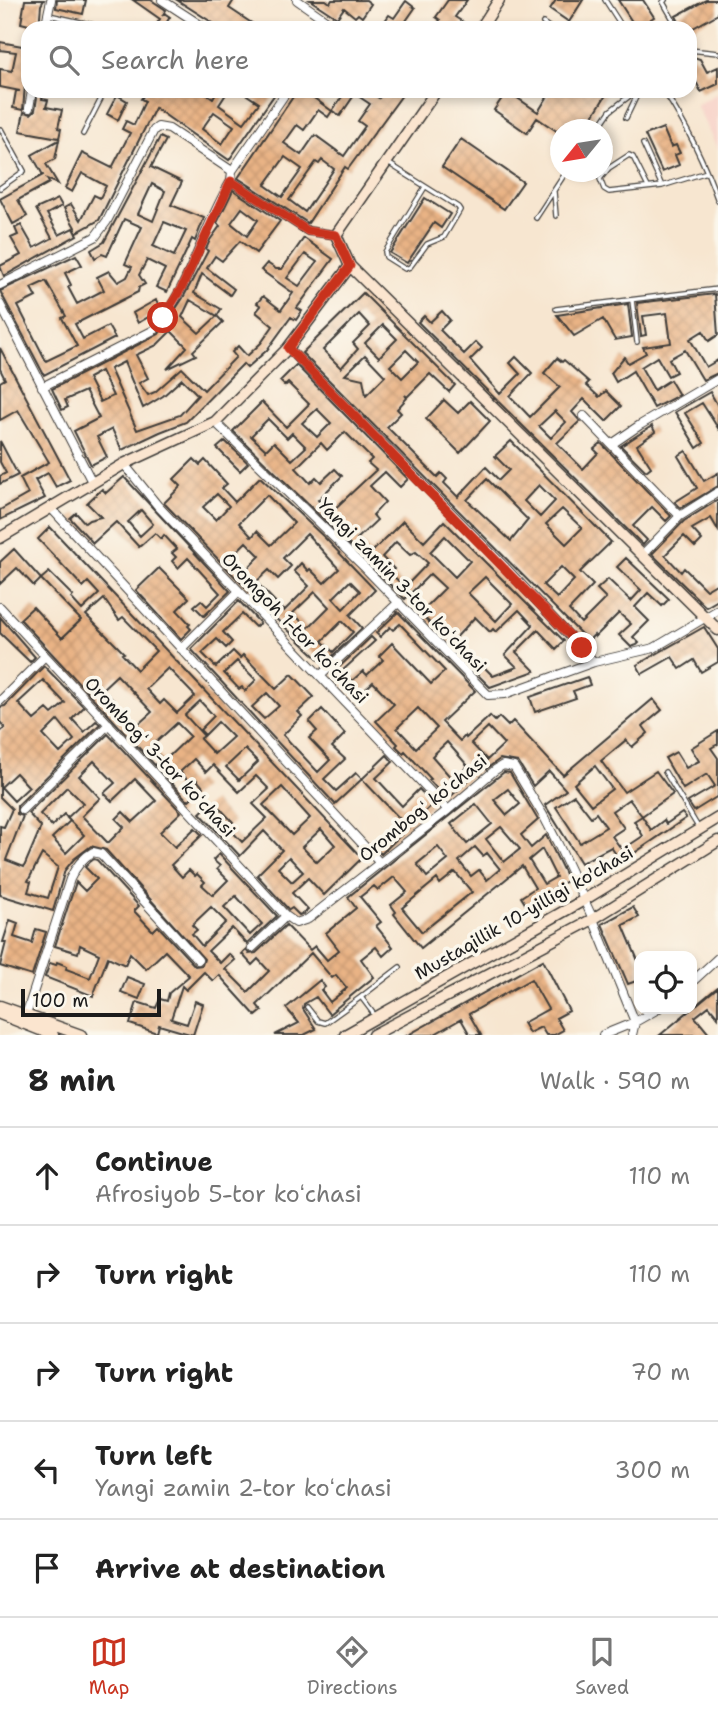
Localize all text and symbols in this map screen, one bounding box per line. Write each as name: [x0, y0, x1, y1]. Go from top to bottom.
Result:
search box: [21, 21, 697, 98]
icon: search: [45, 41, 83, 79]
text: Search here: [101, 42, 250, 77]
north arrow: [550, 119, 613, 182]
route start: [147, 302, 178, 333]
street label: Yangi zamin 3-tor koʻchasi: [312, 493, 492, 677]
street label: Oromgoh 1-tor koʻchasi: [216, 547, 374, 709]
route end: [566, 632, 597, 663]
street label: Orombogʻ 3-tor koʻchasi: [79, 672, 241, 842]
street label: Orombogʻ koʻchasi: [354, 749, 492, 867]
street label: Mustaqillik 10-yilligi ko'chasi: [410, 840, 638, 986]
map controls: [634, 951, 697, 1014]
button: locate: [634, 951, 697, 1014]
scale bar: [21, 986, 161, 1018]
text: 100 m: [32, 988, 89, 1013]
text: 8 min: [28, 1060, 115, 1101]
text: Walk · 590 m: [540, 1066, 690, 1096]
text: Continue: [95, 1144, 213, 1179]
icon: ahead: [28, 1157, 66, 1195]
text: 110 m: [628, 1161, 690, 1191]
text: Afrosiyob 5-tor koʻchasi: [95, 1179, 362, 1209]
icon: right: [28, 1255, 66, 1293]
text: Turn right: [95, 1257, 233, 1292]
text: 110 m: [628, 1259, 690, 1289]
icon: right: [28, 1353, 66, 1391]
text: Turn right: [95, 1355, 233, 1390]
text: 70 m: [631, 1357, 690, 1387]
text: Turn left: [95, 1438, 212, 1473]
icon: left: [28, 1451, 66, 1489]
text: 300 m: [615, 1455, 690, 1485]
text: Yangi zamin 2-tor koʻchasi: [95, 1473, 392, 1503]
icon: arrive: [28, 1549, 66, 1587]
text: Arrive at destination: [95, 1551, 385, 1586]
tab: Map: [89, 1633, 129, 1700]
tab: Directions: [307, 1633, 398, 1700]
tab: Saved: [575, 1633, 629, 1700]

